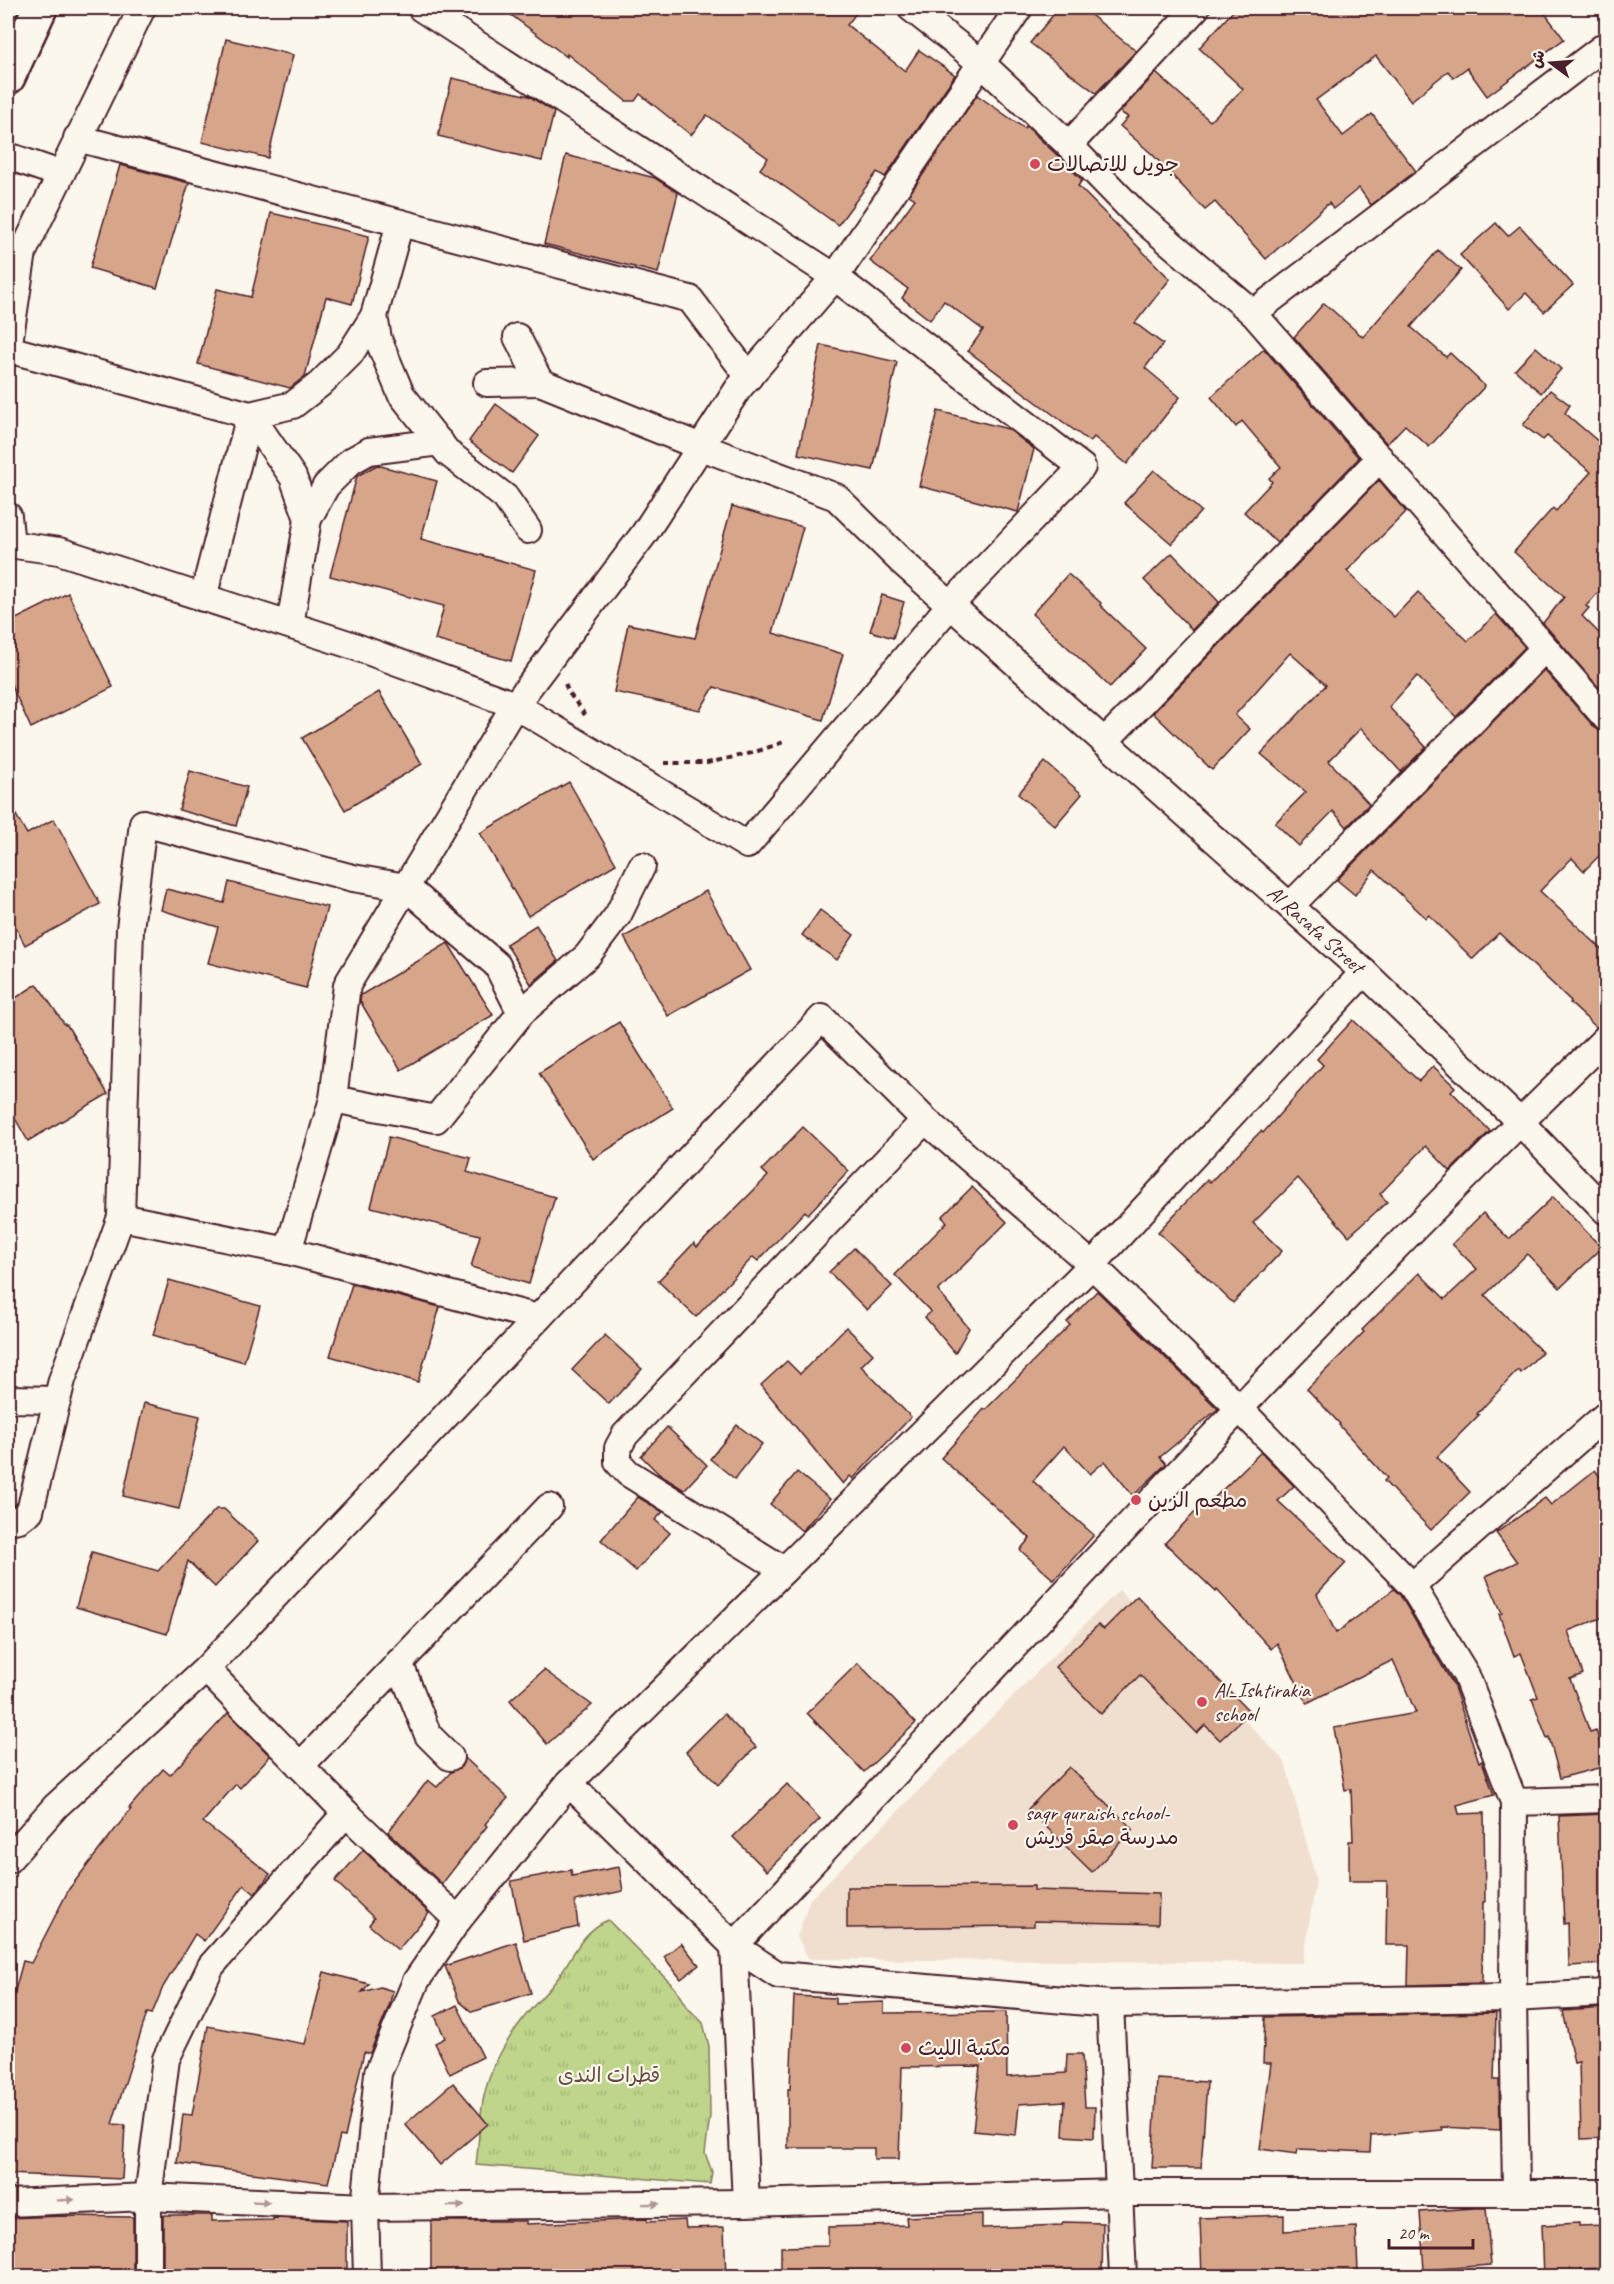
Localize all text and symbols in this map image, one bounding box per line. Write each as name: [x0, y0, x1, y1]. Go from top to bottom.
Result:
north arrow: [1521, 33, 1581, 93]
text: ش: [1526, 48, 1550, 70]
place label: جويل للاتصالات: [1047, 151, 1179, 177]
marker: جويل للاتصالات: [1028, 157, 1042, 171]
street label: Al Rasafa Street: [1262, 879, 1372, 981]
place label: مطعم الزين: [1148, 1487, 1247, 1516]
marker: مطعم الزين: [1129, 1493, 1143, 1507]
place label: Al_Ishtirakia school: [1214, 1677, 1312, 1727]
marker: Al_Ishtirakia school: [1195, 1695, 1209, 1709]
place label: saqr quraish school- مدرسة صقر قريش: [1025, 1800, 1179, 1850]
marker: saqr quraish school- مدرسة صقر قريش: [1006, 1818, 1020, 1832]
place label: مكتبة الليث: [918, 2035, 1010, 2061]
marker: مكتبة الليث: [899, 2041, 913, 2055]
park label: قطرات الندى: [558, 2062, 660, 2088]
one-way arrow: [56, 2196, 75, 2205]
one-way arrow: [251, 2198, 270, 2207]
one-way arrow: [641, 2199, 660, 2209]
one-way arrow: [446, 2201, 465, 2211]
scale bar: [1389, 2212, 1473, 2250]
text: 20 m: [1398, 2222, 1431, 2244]

